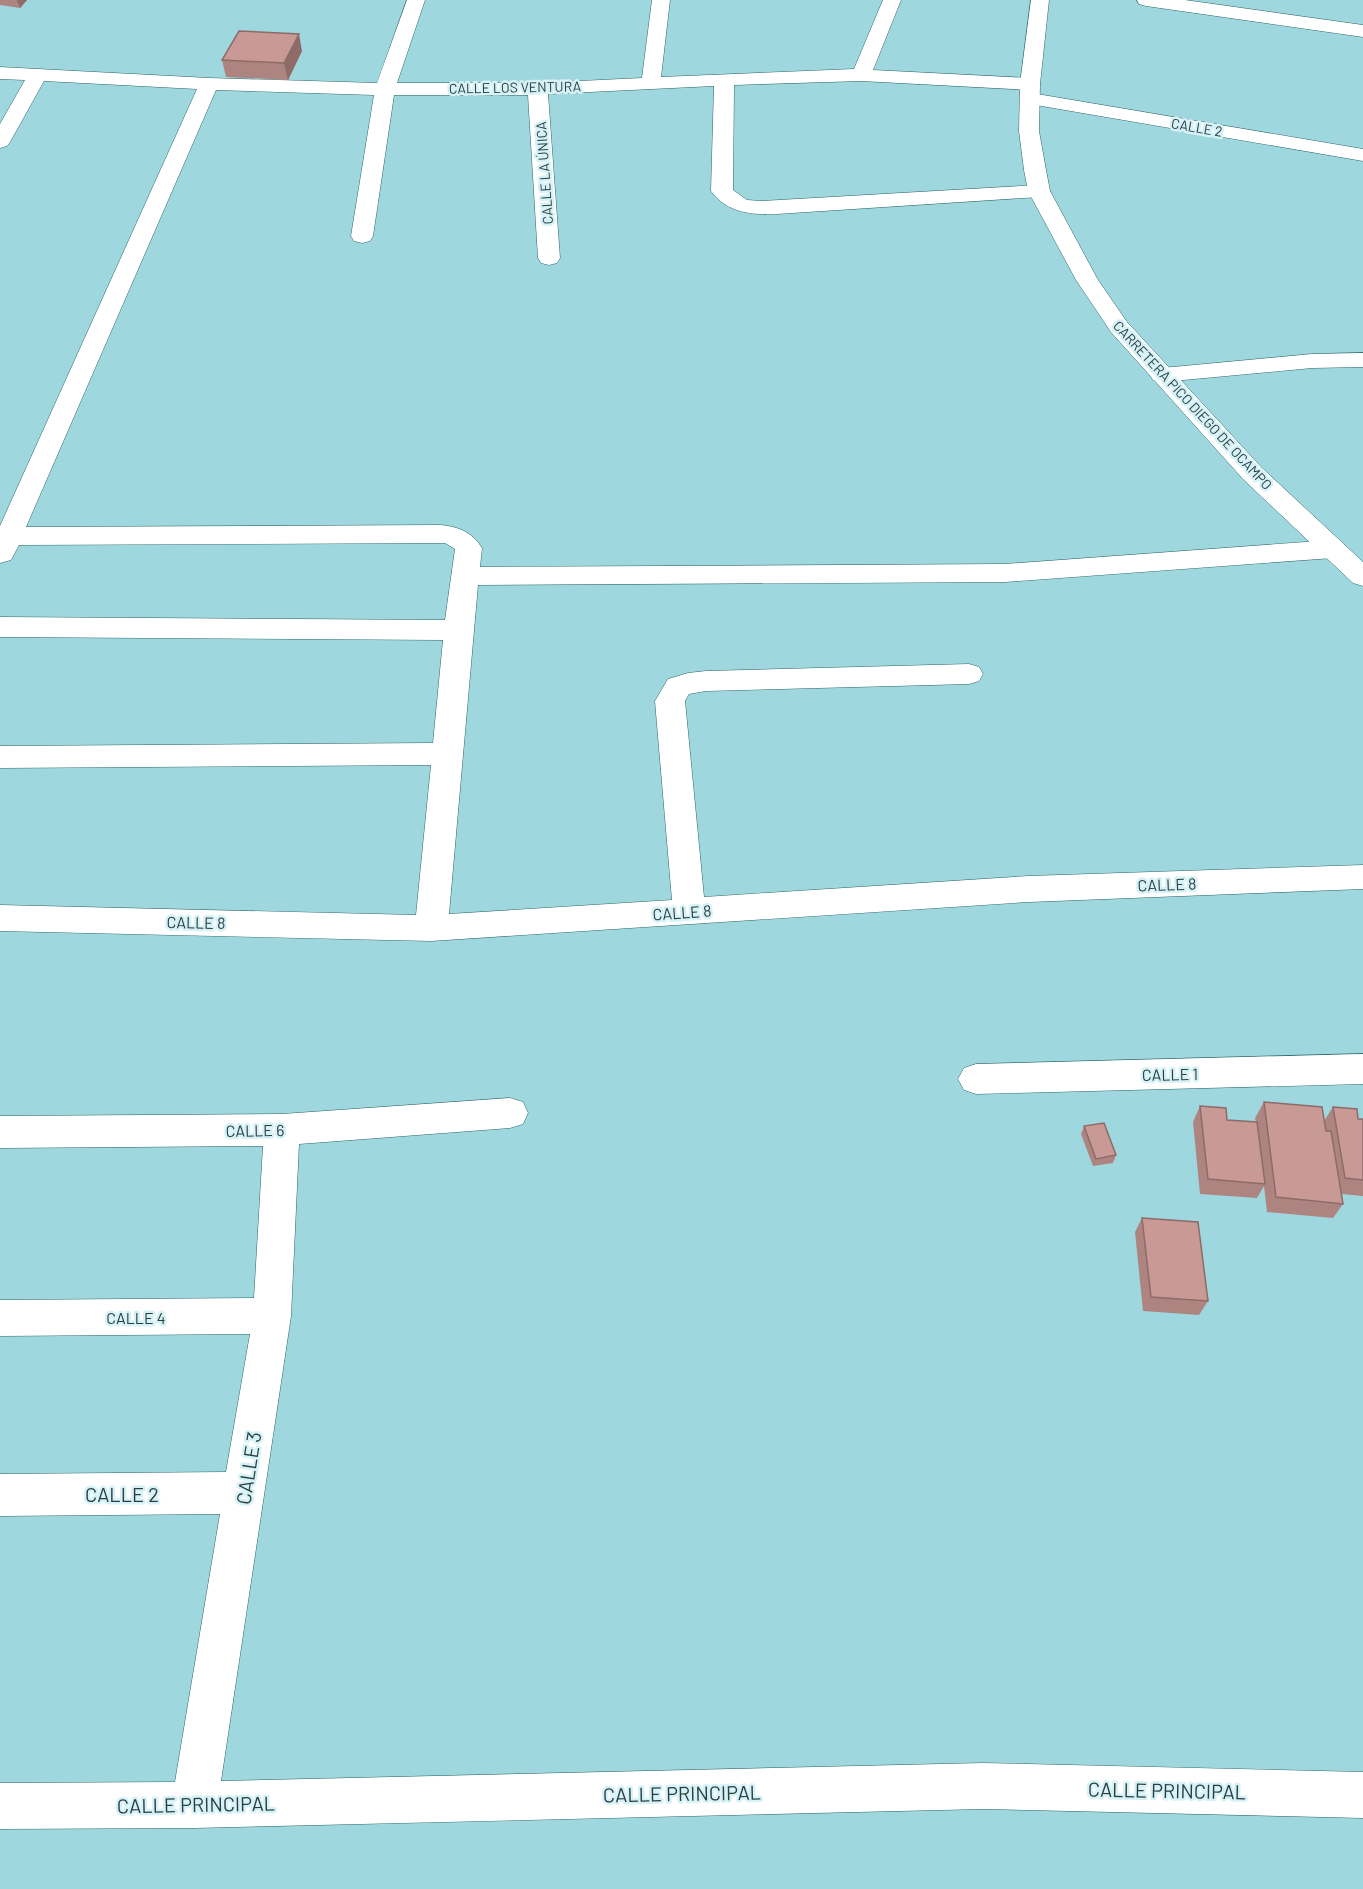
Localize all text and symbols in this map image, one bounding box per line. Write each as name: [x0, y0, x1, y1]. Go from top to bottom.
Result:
street label: CALLE LOS VENTURA: [449, 77, 582, 97]
street label: CALLE 2: [1170, 114, 1224, 140]
street label: CALLE LA ÚNICA: [532, 120, 556, 225]
street label: CARRETERA PICO DIEGO DE OCAMPO: [1110, 317, 1276, 493]
street label: CALLE 8: [1137, 873, 1197, 895]
street label: CALLE 8: [652, 900, 712, 924]
street label: CALLE 8: [166, 912, 226, 932]
street label: CALLE 1: [1142, 1064, 1198, 1084]
street label: CALLE 6: [225, 1120, 285, 1140]
street label: CALLE 4: [106, 1308, 166, 1327]
street label: CALLE 3: [230, 1430, 266, 1506]
street label: CALLE 2: [85, 1482, 159, 1506]
street label: CALLE PRINCIPAL: [1088, 1777, 1246, 1803]
street label: CALLE PRINCIPAL: [603, 1780, 761, 1806]
street label: CALLE PRINCIPAL: [117, 1791, 275, 1817]

